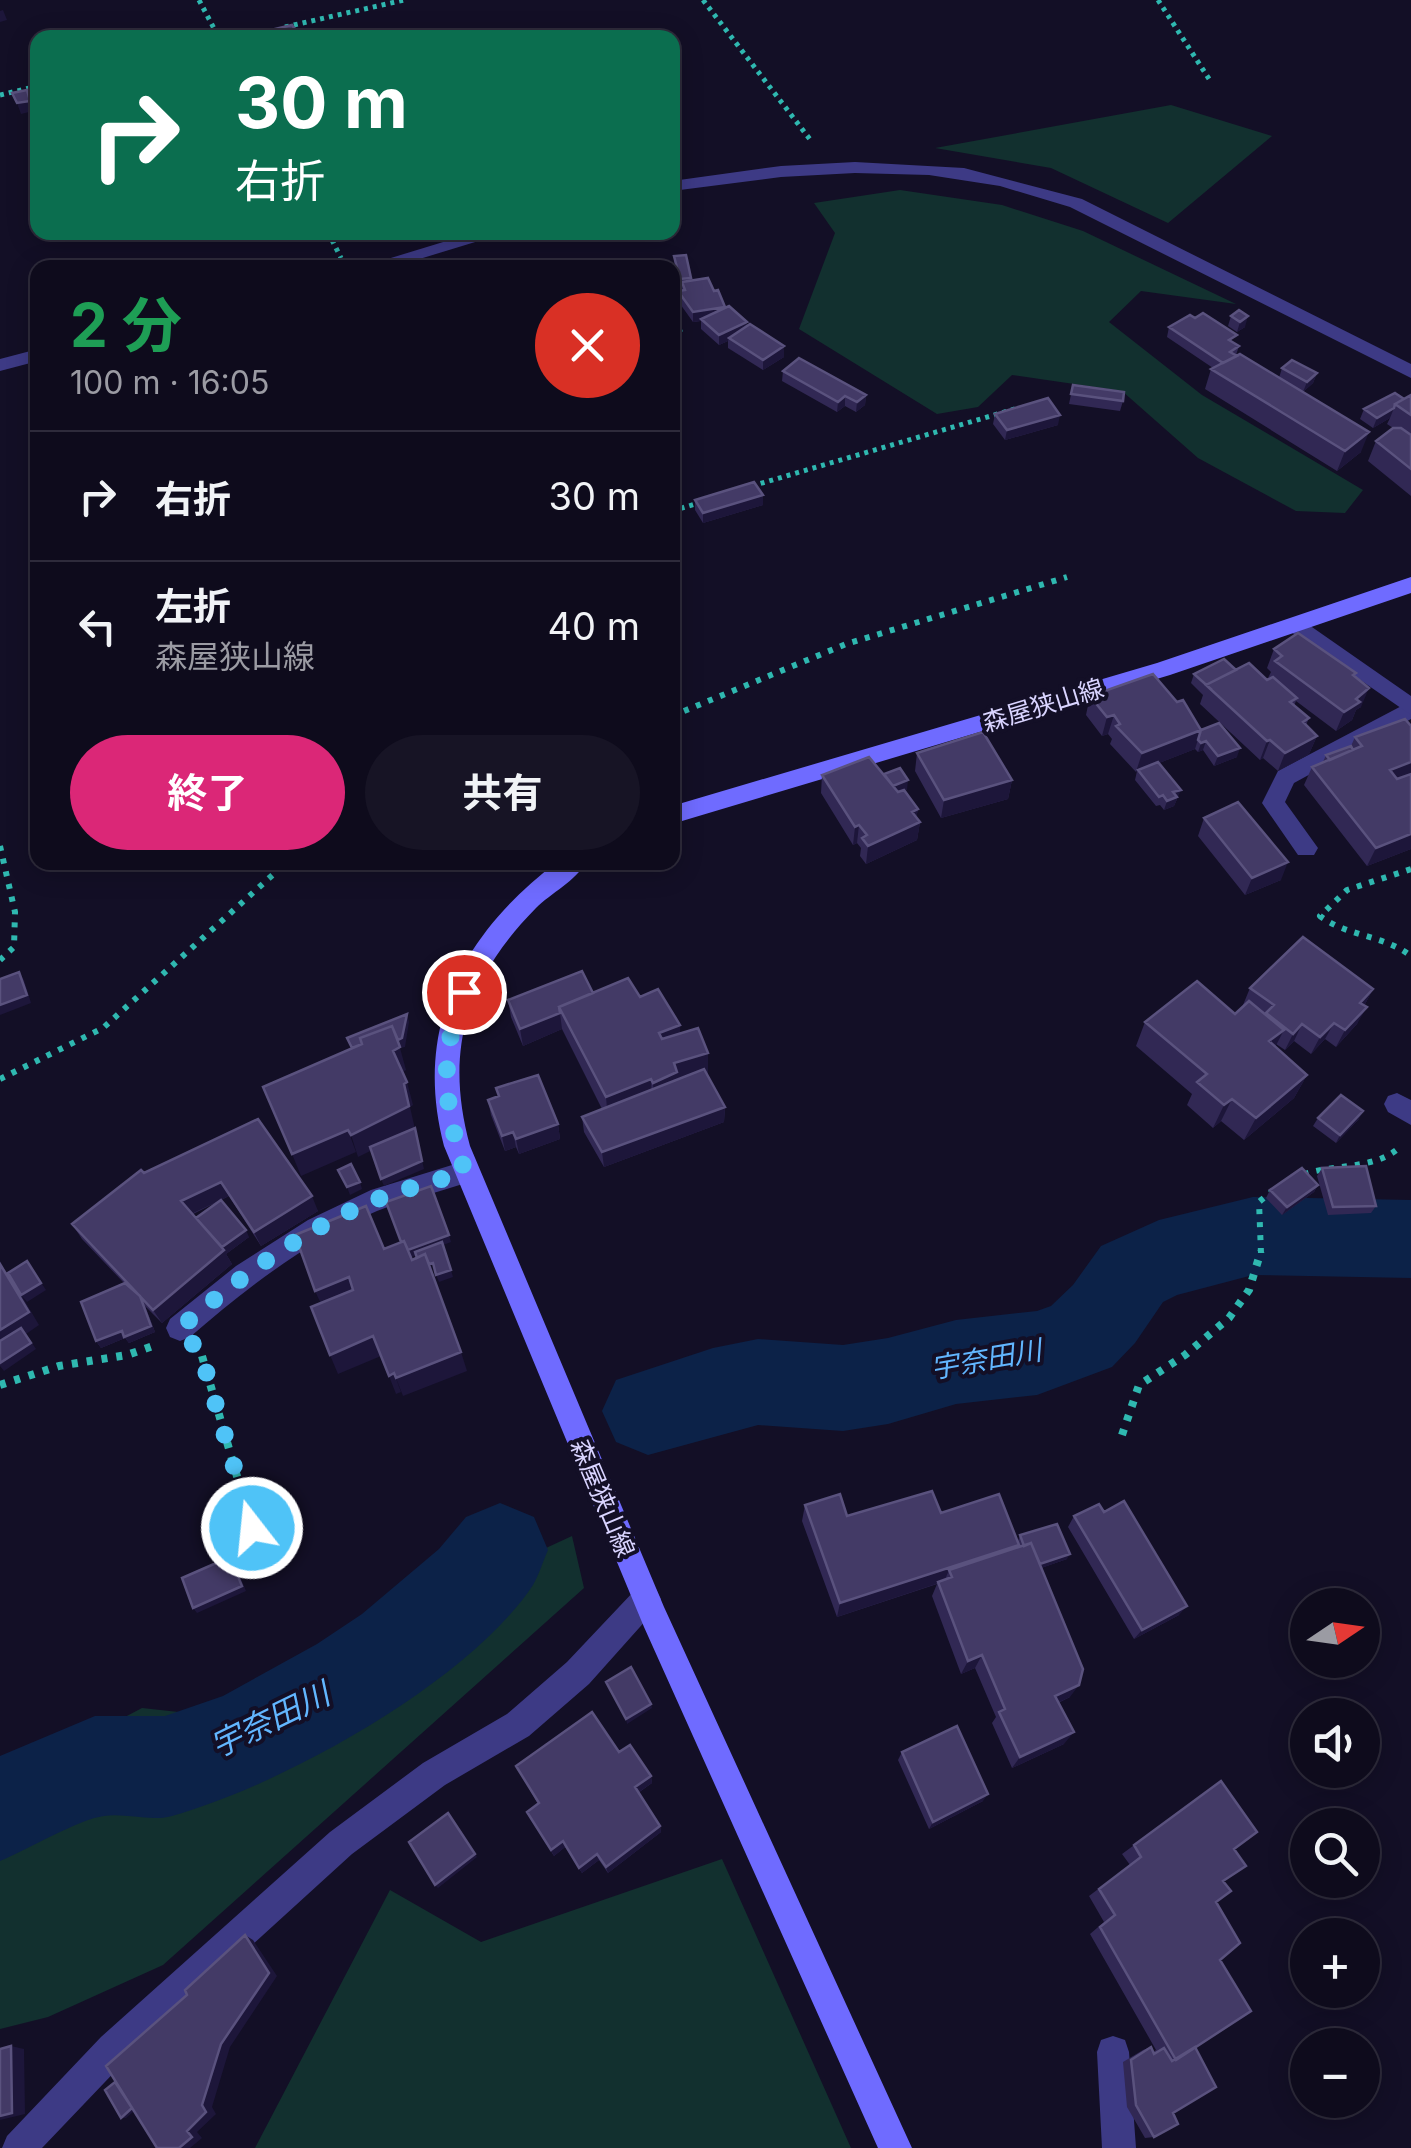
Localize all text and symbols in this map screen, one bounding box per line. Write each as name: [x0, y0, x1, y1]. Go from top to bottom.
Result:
text: 30 m: [235, 60, 408, 145]
icon: right: [70, 70, 200, 200]
text: 右折: [235, 153, 325, 208]
text: 2 分: [70, 289, 182, 361]
button: close: [535, 293, 640, 398]
text: 100 m · 16:05: [70, 363, 269, 402]
icon: right: [70, 469, 125, 524]
text: 30 m: [549, 473, 640, 519]
text: 右折: [155, 476, 231, 522]
text: 左折: [155, 583, 231, 629]
icon: left: [70, 599, 125, 654]
text: 40 m: [548, 603, 640, 649]
text: 森屋狭山線: [155, 637, 315, 676]
street label: 森屋狭山線: [979, 672, 1107, 738]
button: 終了: [70, 735, 345, 850]
button: 共有: [365, 735, 640, 850]
pin: [422, 950, 507, 1035]
icon: arrive: [437, 965, 492, 1020]
water label: 宇奈田川: [928, 1332, 1047, 1385]
street label: 森屋狭山線: [565, 1435, 641, 1561]
position arrow: [200, 1476, 304, 1580]
north arrow: [1290, 1588, 1380, 1678]
map controls: [1290, 1588, 1380, 2118]
water label: 宇奈田川: [204, 1673, 339, 1765]
button: sound: [1290, 1698, 1380, 1788]
button: search: [1290, 1808, 1380, 1898]
button: +: [1290, 1918, 1380, 2008]
button: −: [1290, 2028, 1380, 2118]

